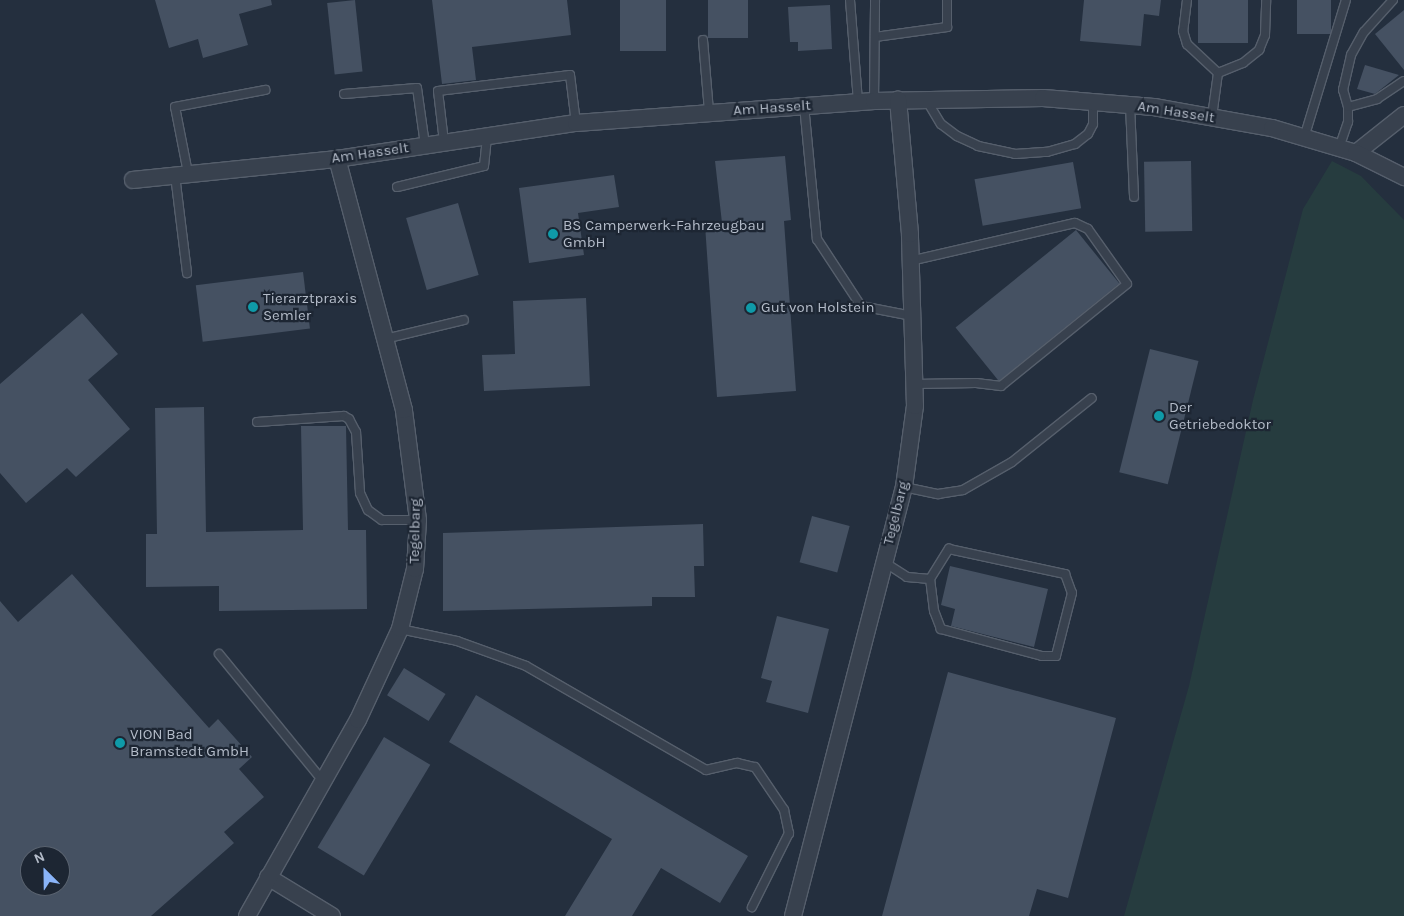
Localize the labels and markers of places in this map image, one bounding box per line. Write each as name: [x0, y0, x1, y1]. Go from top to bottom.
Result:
place label: BS Camperwerk-Fahrzeugbau GmbH: [563, 216, 765, 251]
marker: BS Camperwerk-Fahrzeugbau GmbH: [547, 228, 559, 240]
place label: Tierarztpraxis Semler: [263, 289, 357, 324]
place label: Gut von Holstein: [761, 299, 874, 317]
marker: Tierarztpraxis Semler: [247, 301, 259, 313]
marker: Gut von Holstein: [745, 302, 757, 314]
place label: Der Getriebedoktor: [1169, 398, 1271, 433]
marker: Der Getriebedoktor: [1153, 410, 1165, 422]
place label: VION Bad Bramstedt GmbH: [130, 725, 249, 760]
marker: VION Bad Bramstedt GmbH: [114, 737, 126, 749]

